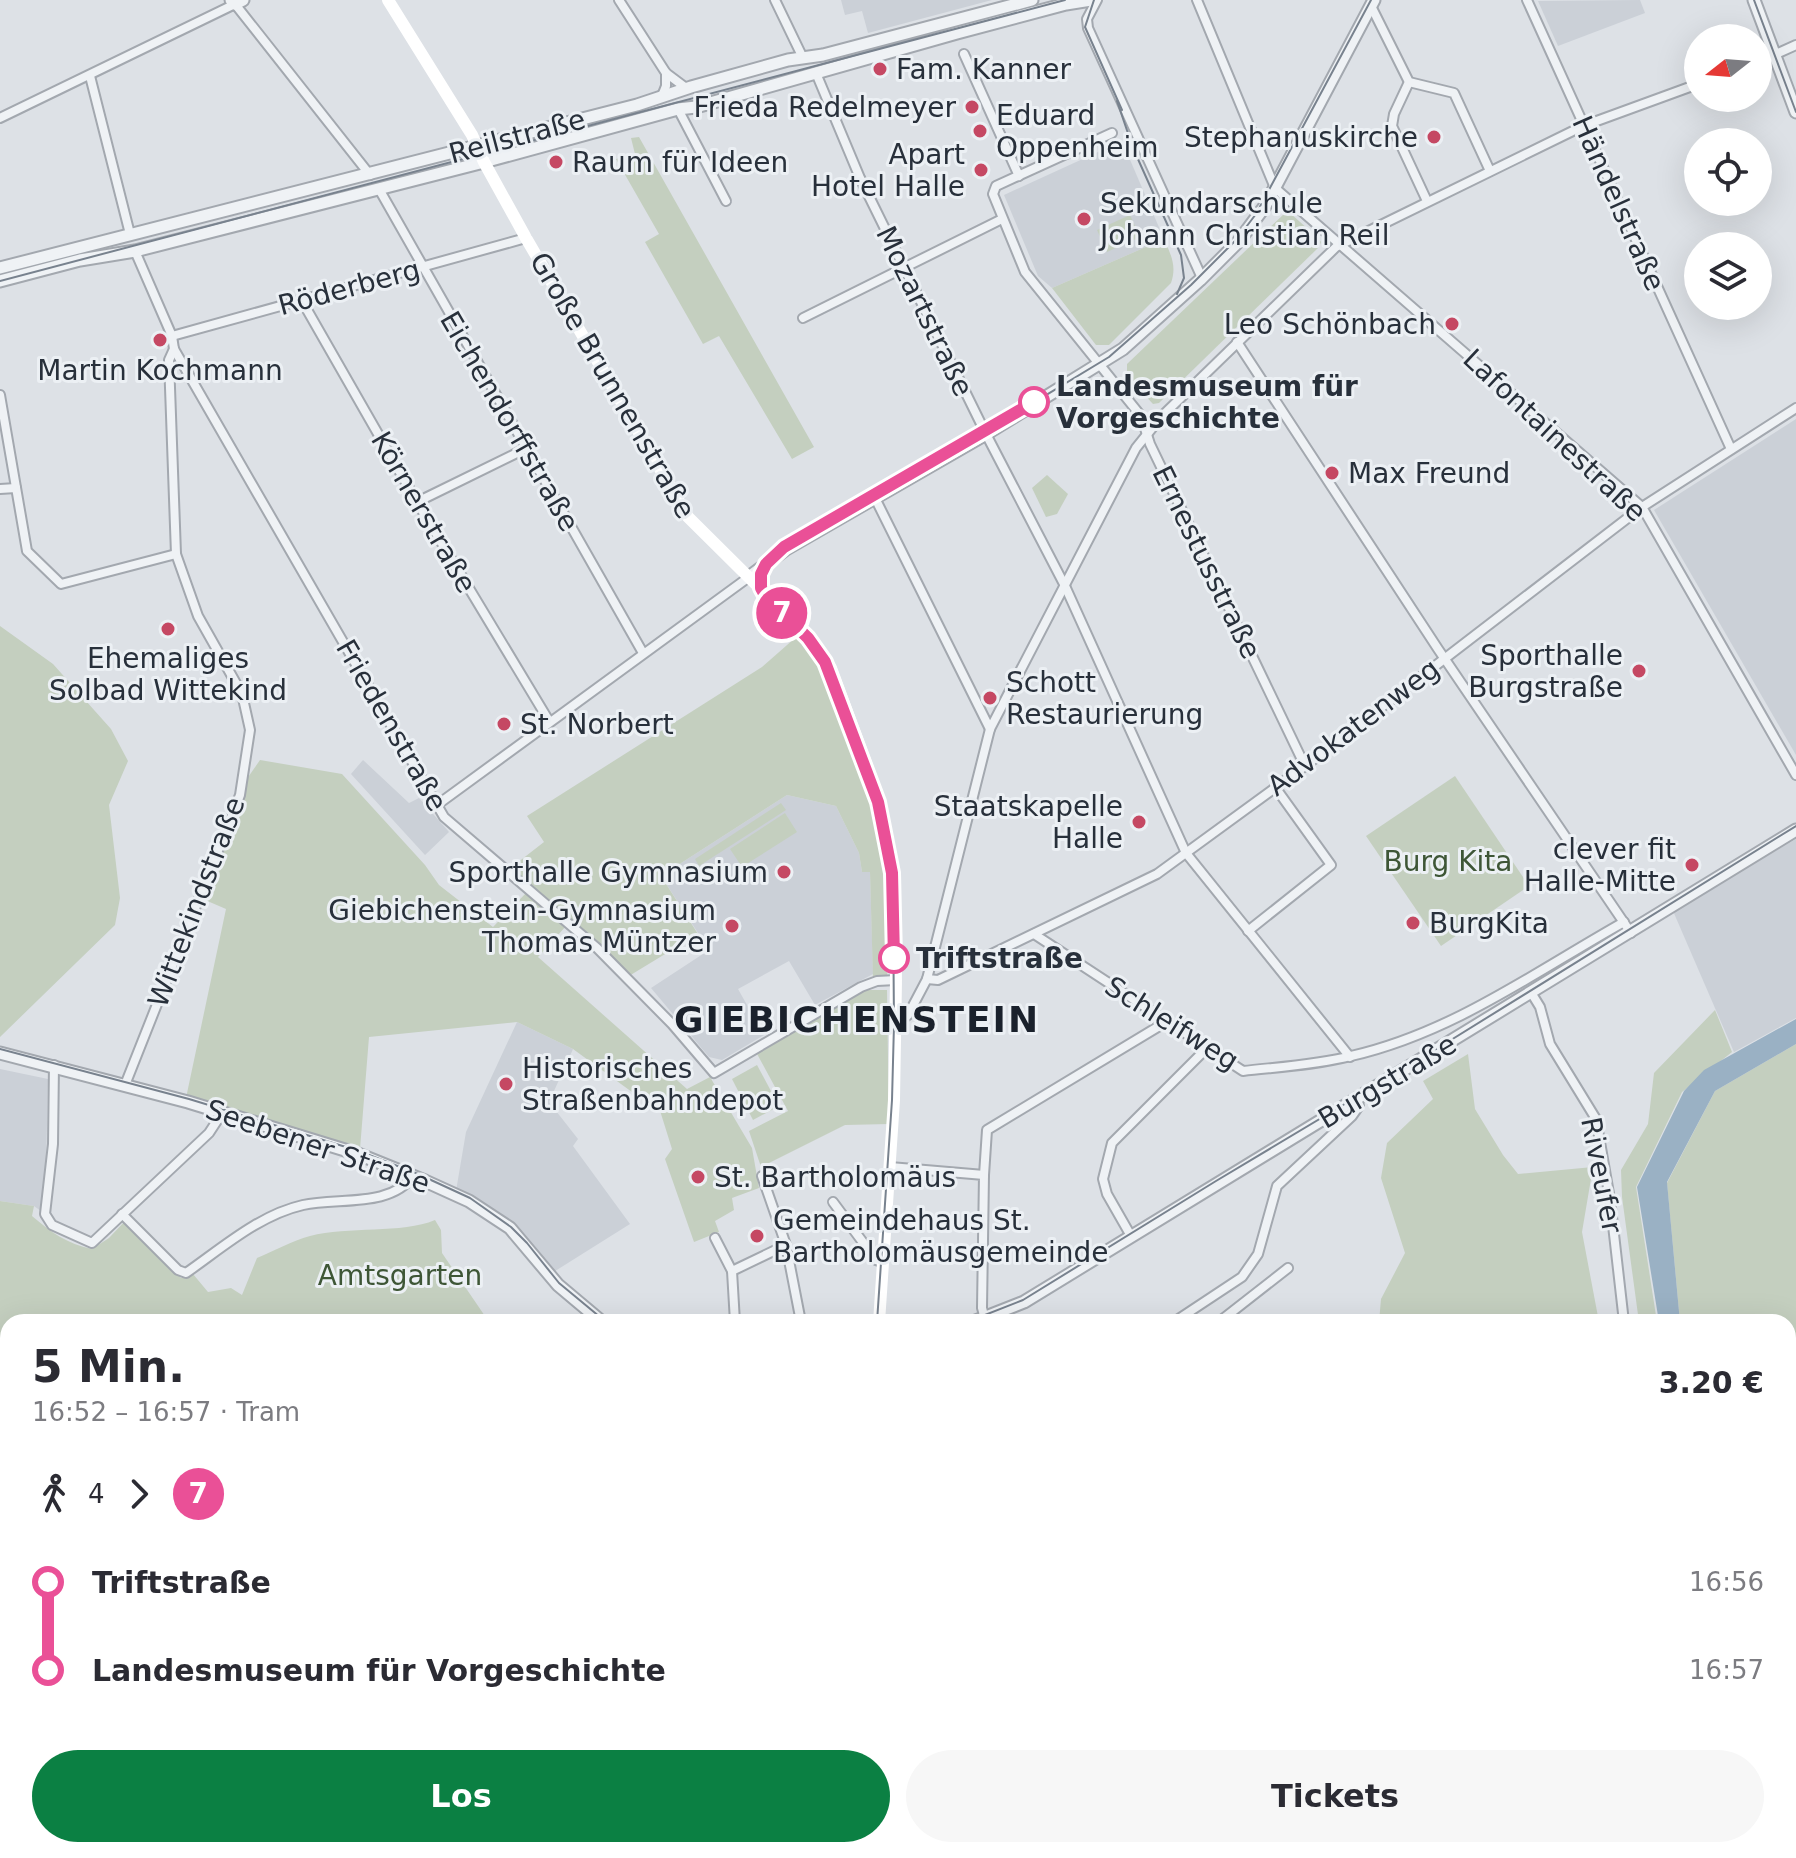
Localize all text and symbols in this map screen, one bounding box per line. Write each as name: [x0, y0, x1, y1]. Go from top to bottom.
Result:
north arrow: [1684, 24, 1772, 112]
map controls: [1684, 24, 1772, 320]
place label: Fam. Kanner: [896, 53, 1072, 86]
marker: Fam. Kanner: [871, 60, 889, 78]
place label: Frieda Redelmeyer: [694, 91, 956, 124]
marker: Frieda Redelmeyer: [963, 98, 981, 116]
place label: Eduard Oppenheim: [996, 99, 1159, 164]
street label: Reilstraße: [445, 102, 589, 171]
street label: Händelstraße: [1565, 111, 1672, 296]
place label: Stephanuskirche: [1184, 121, 1418, 154]
marker: Eduard Oppenheim: [971, 122, 989, 140]
marker: Stephanuskirche: [1425, 128, 1443, 146]
button: locate: [1684, 128, 1772, 216]
place label: Apart Hotel Halle: [811, 138, 965, 203]
place label: Raum für Ideen: [572, 146, 788, 179]
marker: Raum für Ideen: [547, 153, 565, 171]
marker: Apart Hotel Halle: [972, 161, 990, 179]
place label: Sekundarschule Johann Christian Reil: [1098, 187, 1389, 252]
marker: Sekundarschule Johann Christian Reil: [1075, 210, 1093, 228]
street label: Mozartstraße: [869, 221, 980, 401]
button: layers: [1684, 232, 1772, 320]
street label: Große Brunnenstraße: [523, 246, 702, 524]
street label: Röderberg: [275, 253, 424, 322]
street label: Eichendorffstraße: [433, 305, 586, 537]
place label: Leo Schönbach: [1224, 308, 1436, 341]
marker: Leo Schönbach: [1443, 315, 1461, 333]
marker: Martin Kochmann: [151, 331, 169, 349]
street label: Lafontainestraße: [1457, 342, 1653, 528]
place label: Martin Kochmann: [37, 354, 283, 387]
place label: Landesmuseum für Vorgeschichte: [1056, 370, 1358, 435]
marker: Landesmuseum für Vorgeschichte: [1019, 387, 1049, 417]
street label: Körnerstraße: [364, 426, 483, 599]
place label: Max Freund: [1348, 457, 1510, 490]
street label: Ernestusstraße: [1146, 460, 1268, 664]
marker: Max Freund: [1323, 464, 1341, 482]
line badge: 7: [756, 587, 808, 639]
text: 7: [772, 596, 792, 629]
marker: Ehemaliges Solbad Wittekind: [159, 620, 177, 638]
street label: Friedenstraße: [329, 634, 454, 817]
place label: Sporthalle Burgstraße: [1468, 639, 1623, 704]
place label: Ehemaliges Solbad Wittekind: [49, 642, 287, 707]
street label: Advokatenweg: [1261, 652, 1446, 803]
marker: Sporthalle Burgstraße: [1630, 662, 1648, 680]
place label: Schott Restaurierung: [1006, 666, 1203, 731]
marker: Schott Restaurierung: [981, 689, 999, 707]
place label: St. Norbert: [520, 708, 674, 741]
marker: St. Norbert: [495, 715, 513, 733]
place label: Staatskapelle Halle: [934, 790, 1123, 855]
street label: Wittekindstraße: [141, 792, 252, 1012]
marker: Staatskapelle Halle: [1130, 813, 1148, 831]
place label: clever fit Halle-Mitte: [1524, 833, 1676, 898]
park label: Burg Kita: [1384, 845, 1512, 878]
place label: Sporthalle Gymnasium: [448, 856, 768, 889]
marker: clever fit Halle-Mitte: [1683, 856, 1701, 874]
marker: Sporthalle Gymnasium: [775, 863, 793, 881]
place label: Giebichenstein-Gymnasium Thomas Müntzer: [328, 894, 716, 959]
place label: BurgKita: [1429, 907, 1549, 940]
marker: BurgKita: [1404, 914, 1422, 932]
marker: Giebichenstein-Gymnasium Thomas Müntzer: [723, 917, 741, 935]
place label: Triftstraße: [916, 942, 1083, 975]
marker: Triftstraße: [879, 943, 909, 973]
street label: Schleifweg: [1099, 969, 1244, 1077]
district label: GIEBICHENSTEIN: [674, 999, 1040, 1040]
street label: Burgstraße: [1312, 1027, 1462, 1135]
place label: Historisches Straßenbahndepot: [522, 1052, 783, 1117]
marker: Historisches Straßenbahndepot: [497, 1075, 515, 1093]
street label: Seebener Straße: [201, 1093, 434, 1200]
street label: Riveufer: [1574, 1114, 1629, 1236]
place label: St. Bartholomäus: [714, 1161, 956, 1194]
marker: St. Bartholomäus: [689, 1168, 707, 1186]
place label: Gemeindehaus St. Bartholomäusgemeinde: [773, 1204, 1108, 1269]
marker: Gemeindehaus St. Bartholomäusgemeinde: [748, 1227, 766, 1245]
park label: Amtsgarten: [318, 1259, 482, 1292]
text: 5 Min.: [32, 1341, 185, 1392]
text: 3.20 €: [1659, 1365, 1764, 1400]
text: 16:52 – 16:57 · Tram: [32, 1397, 300, 1427]
icon: walk: [32, 1472, 76, 1516]
icon: forward: [117, 1472, 161, 1516]
text: 7: [189, 1477, 208, 1510]
text: 4: [88, 1479, 105, 1509]
text: Triftstraße: [92, 1565, 271, 1600]
text: 16:56: [1689, 1567, 1764, 1597]
text: Landesmuseum für Vorgeschichte: [92, 1653, 666, 1688]
text: 16:57: [1689, 1655, 1764, 1685]
button: Los: [32, 1750, 890, 1842]
button: Tickets: [906, 1750, 1764, 1842]

